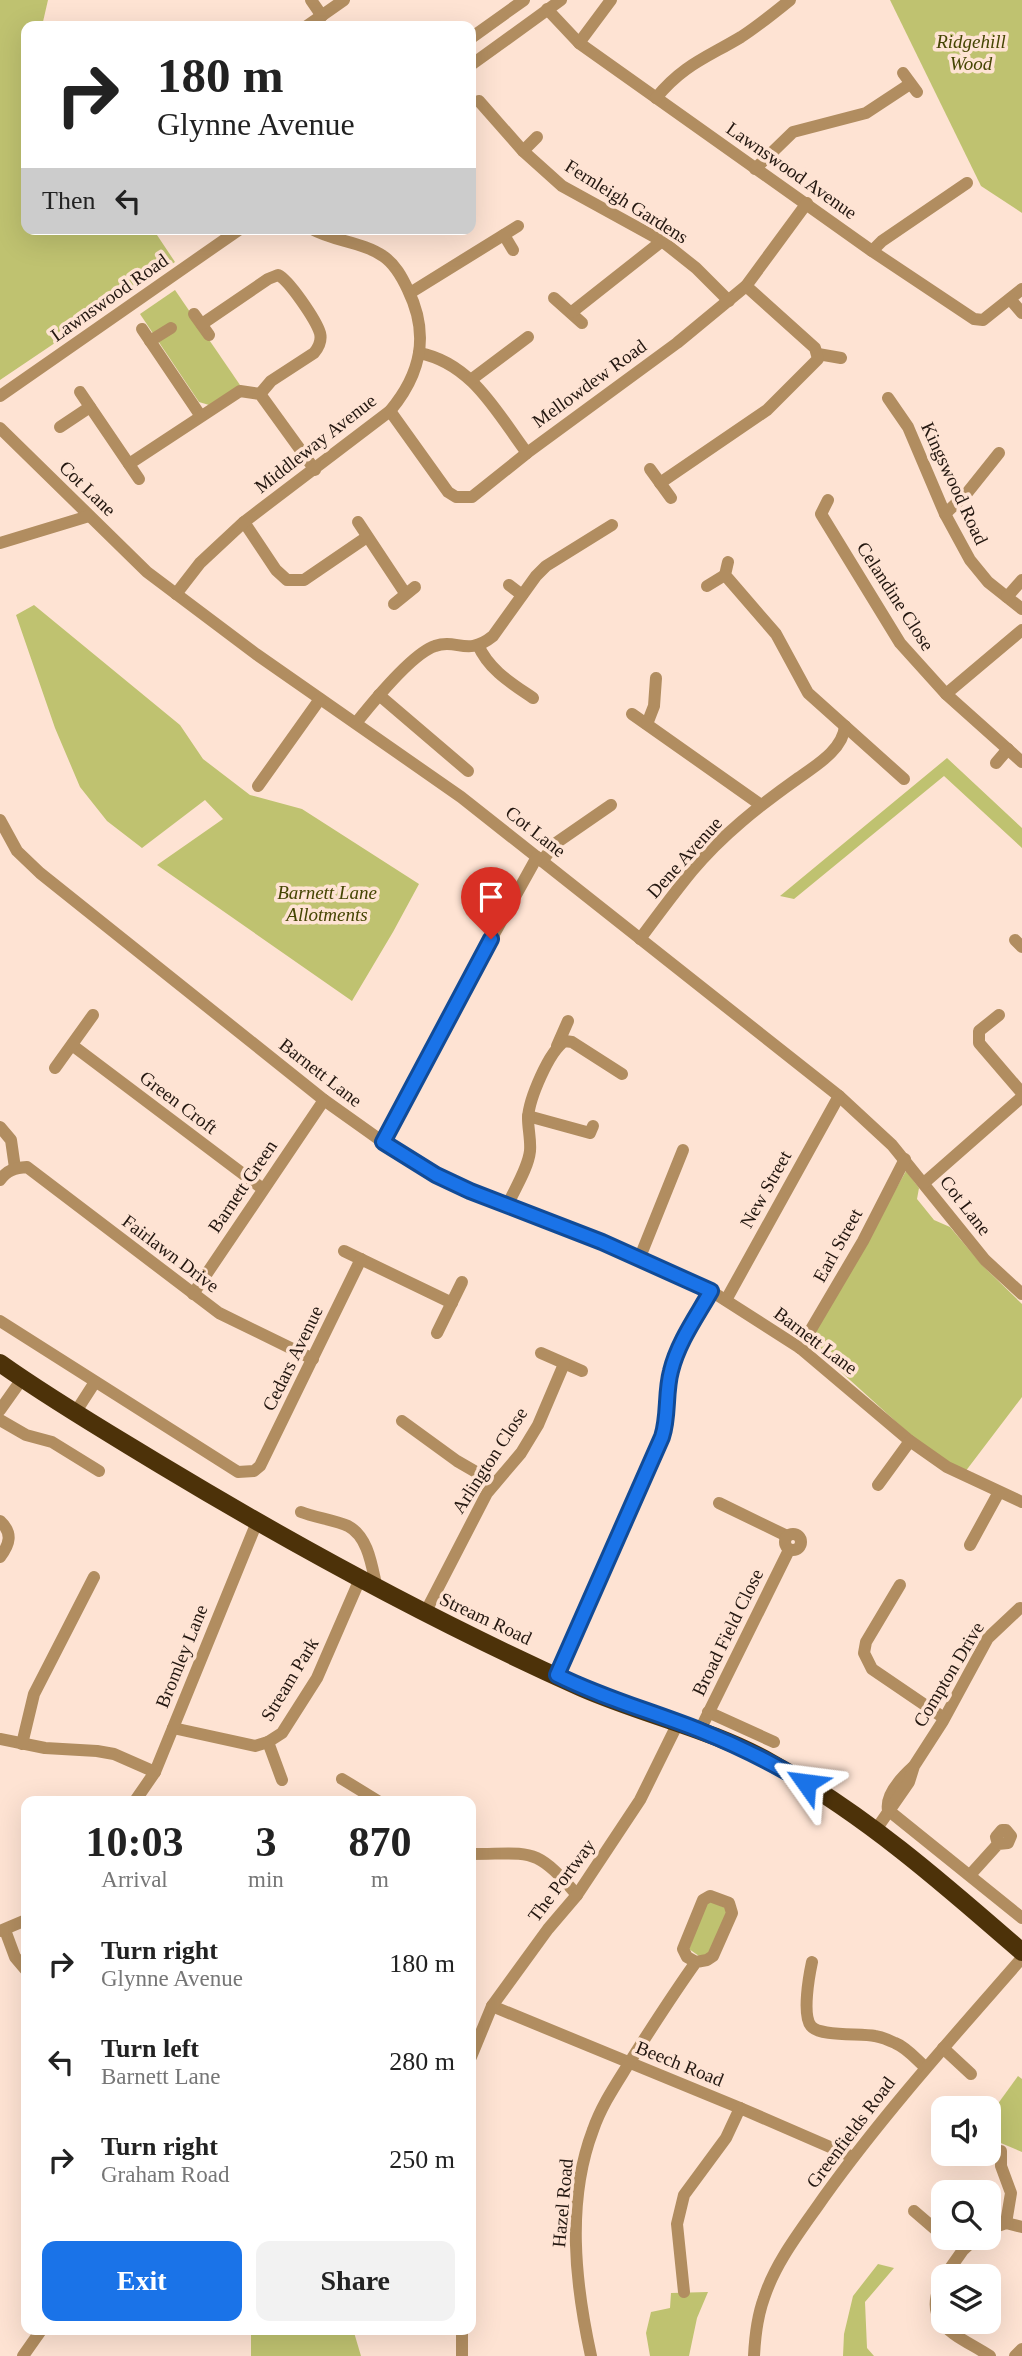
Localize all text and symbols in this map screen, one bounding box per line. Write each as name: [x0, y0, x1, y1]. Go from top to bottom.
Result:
park label: Ridgehill Wood: [935, 31, 1006, 74]
text: 180 m: [157, 48, 284, 103]
icon: right: [42, 49, 133, 140]
text: Glynne Avenue: [157, 106, 355, 142]
street label: Lawnswood Avenue: [723, 118, 861, 223]
street label: Fernleigh Gardens: [561, 155, 692, 248]
icon: left: [109, 182, 147, 220]
text: Then: [42, 186, 95, 215]
street label: Lawnswood Road: [47, 249, 172, 346]
street label: Mellowdew Road: [528, 335, 651, 432]
street label: Middleway Avenue: [251, 390, 380, 497]
street label: Kingswood Road: [917, 419, 992, 548]
street label: Cot Lane: [55, 456, 120, 520]
street label: Celandine Close: [853, 538, 938, 654]
street label: Cot Lane: [502, 802, 570, 861]
street label: Dene Avenue: [643, 813, 726, 902]
pin: [461, 867, 521, 939]
icon: arrive: [472, 878, 510, 916]
park label: Barnett Lane Allotments: [277, 882, 377, 925]
street label: Barnett Lane: [275, 1034, 366, 1111]
street label: Green Croft: [136, 1067, 222, 1139]
street label: Barnett Green: [204, 1136, 281, 1237]
street label: New Street: [736, 1146, 796, 1231]
street label: Cot Lane: [936, 1171, 995, 1239]
street label: Earl Street: [809, 1204, 867, 1286]
street label: Fairlawn Drive: [118, 1210, 223, 1297]
street label: Cedars Avenue: [258, 1302, 327, 1414]
street label: Barnett Lane: [770, 1302, 861, 1378]
street label: Arlington Close: [447, 1403, 531, 1517]
street label: Broad Field Close: [688, 1565, 767, 1699]
street label: Stream Road: [437, 1588, 535, 1649]
street label: Bromley Lane: [151, 1602, 212, 1711]
street label: Compton Drive: [909, 1618, 988, 1731]
street label: Stream Park: [256, 1633, 323, 1725]
position arrow: [769, 1746, 843, 1820]
text: 10:03: [86, 1819, 184, 1865]
text: 3: [255, 1819, 276, 1865]
text: 870: [348, 1819, 411, 1865]
street label: The Portway: [524, 1835, 599, 1926]
text: Arrival: [101, 1867, 168, 1892]
text: min: [248, 1867, 284, 1892]
text: m: [371, 1867, 389, 1892]
text: Turn right: [101, 1936, 218, 1965]
icon: right: [42, 1945, 80, 1983]
text: 180 m: [389, 1949, 455, 1978]
text: Glynne Avenue: [101, 1966, 243, 1991]
text: Turn left: [101, 2034, 199, 2063]
street label: Beech Road: [633, 2036, 727, 2091]
icon: left: [42, 2043, 80, 2081]
text: 280 m: [389, 2047, 455, 2076]
text: Barnett Lane: [101, 2064, 220, 2089]
street label: Greenfields Road: [802, 2072, 899, 2192]
map controls: [931, 2096, 1001, 2334]
button: sound: [931, 2096, 1001, 2166]
text: Turn right: [101, 2132, 218, 2161]
icon: right: [42, 2141, 80, 2179]
text: 250 m: [389, 2145, 455, 2174]
street label: Hazel Road: [548, 2157, 577, 2248]
text: Graham Road: [101, 2162, 229, 2187]
button: search: [931, 2180, 1001, 2250]
button: Exit: [42, 2241, 242, 2321]
button: Share: [256, 2241, 455, 2321]
button: layers: [931, 2264, 1001, 2334]

